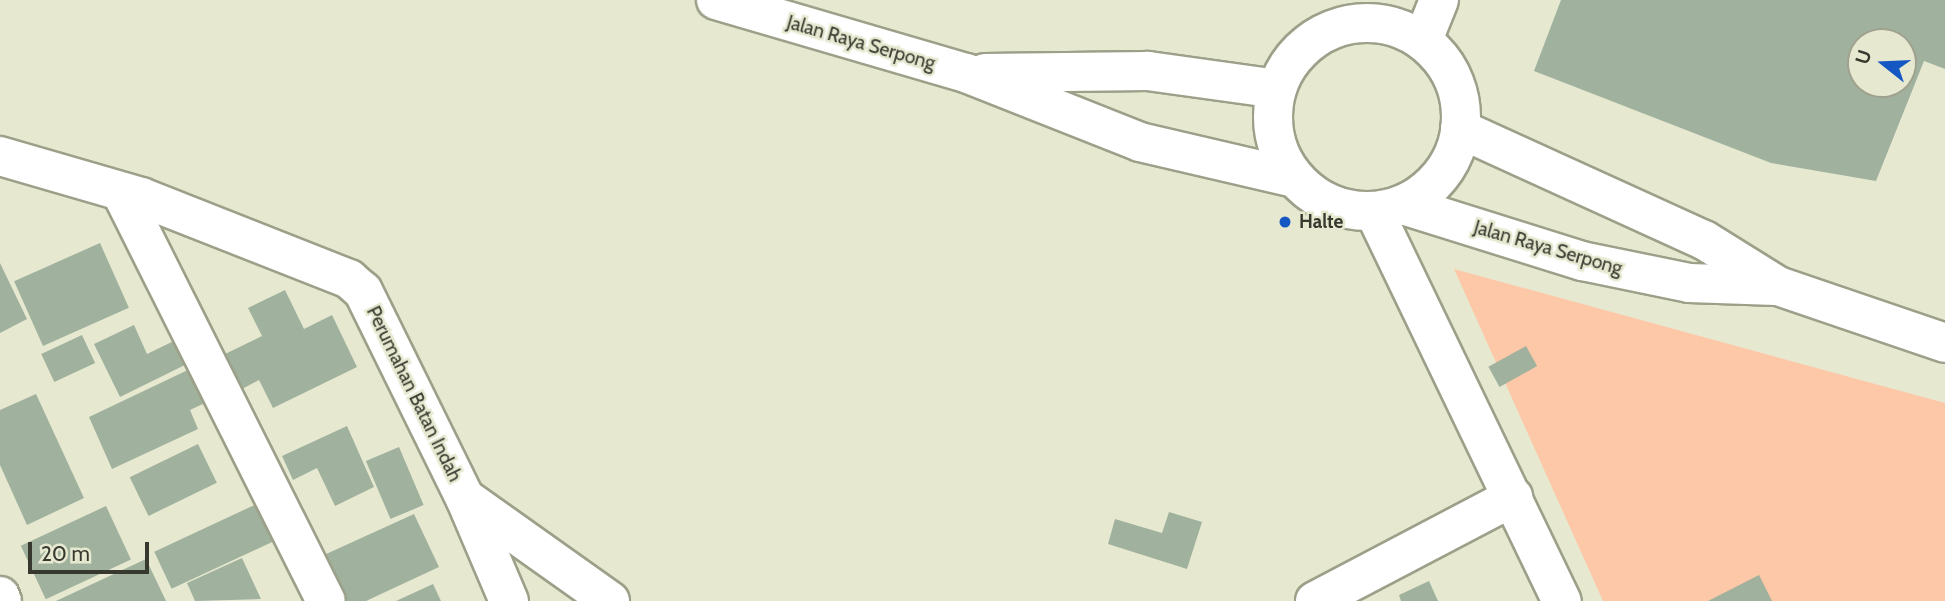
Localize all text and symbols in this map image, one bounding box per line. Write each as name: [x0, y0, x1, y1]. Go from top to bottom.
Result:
street label: Jalan Raya Serpong: [784, 11, 938, 75]
north arrow: [1847, 28, 1917, 98]
text: U: [1850, 47, 1877, 67]
place label: Halte: [1299, 211, 1343, 233]
marker: Halte: [1277, 214, 1293, 230]
street label: Jalan Raya Serpong: [1471, 216, 1625, 280]
street label: Perumahan Batan Indah: [362, 303, 466, 485]
scale bar: [32, 528, 152, 572]
text: 20 m: [41, 541, 90, 566]

